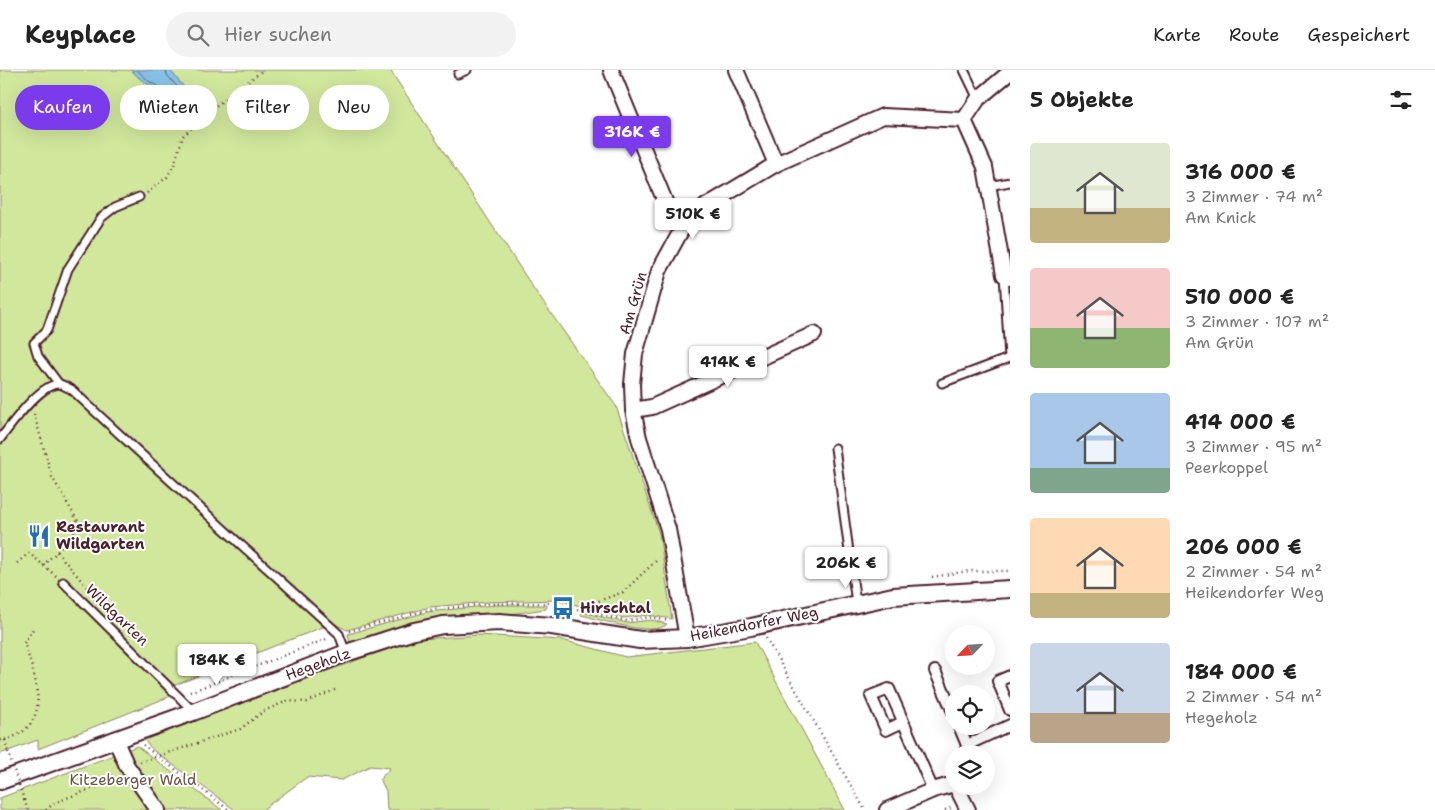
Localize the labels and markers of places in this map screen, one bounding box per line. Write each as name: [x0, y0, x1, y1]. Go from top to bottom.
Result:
pin: 316K €: [591, 116, 673, 158]
pin: 510K €: [652, 198, 734, 240]
pin: 414K €: [687, 346, 769, 388]
place label: Restaurant Wildgarten: [56, 517, 145, 554]
restaurant icon: Restaurant Wildgarten: [26, 523, 52, 549]
pin: 206K €: [805, 546, 887, 589]
bus stop icon: Hirschtal: [550, 595, 576, 621]
place label: Hirschtal: [580, 598, 651, 618]
pin: 184K €: [176, 644, 258, 686]

